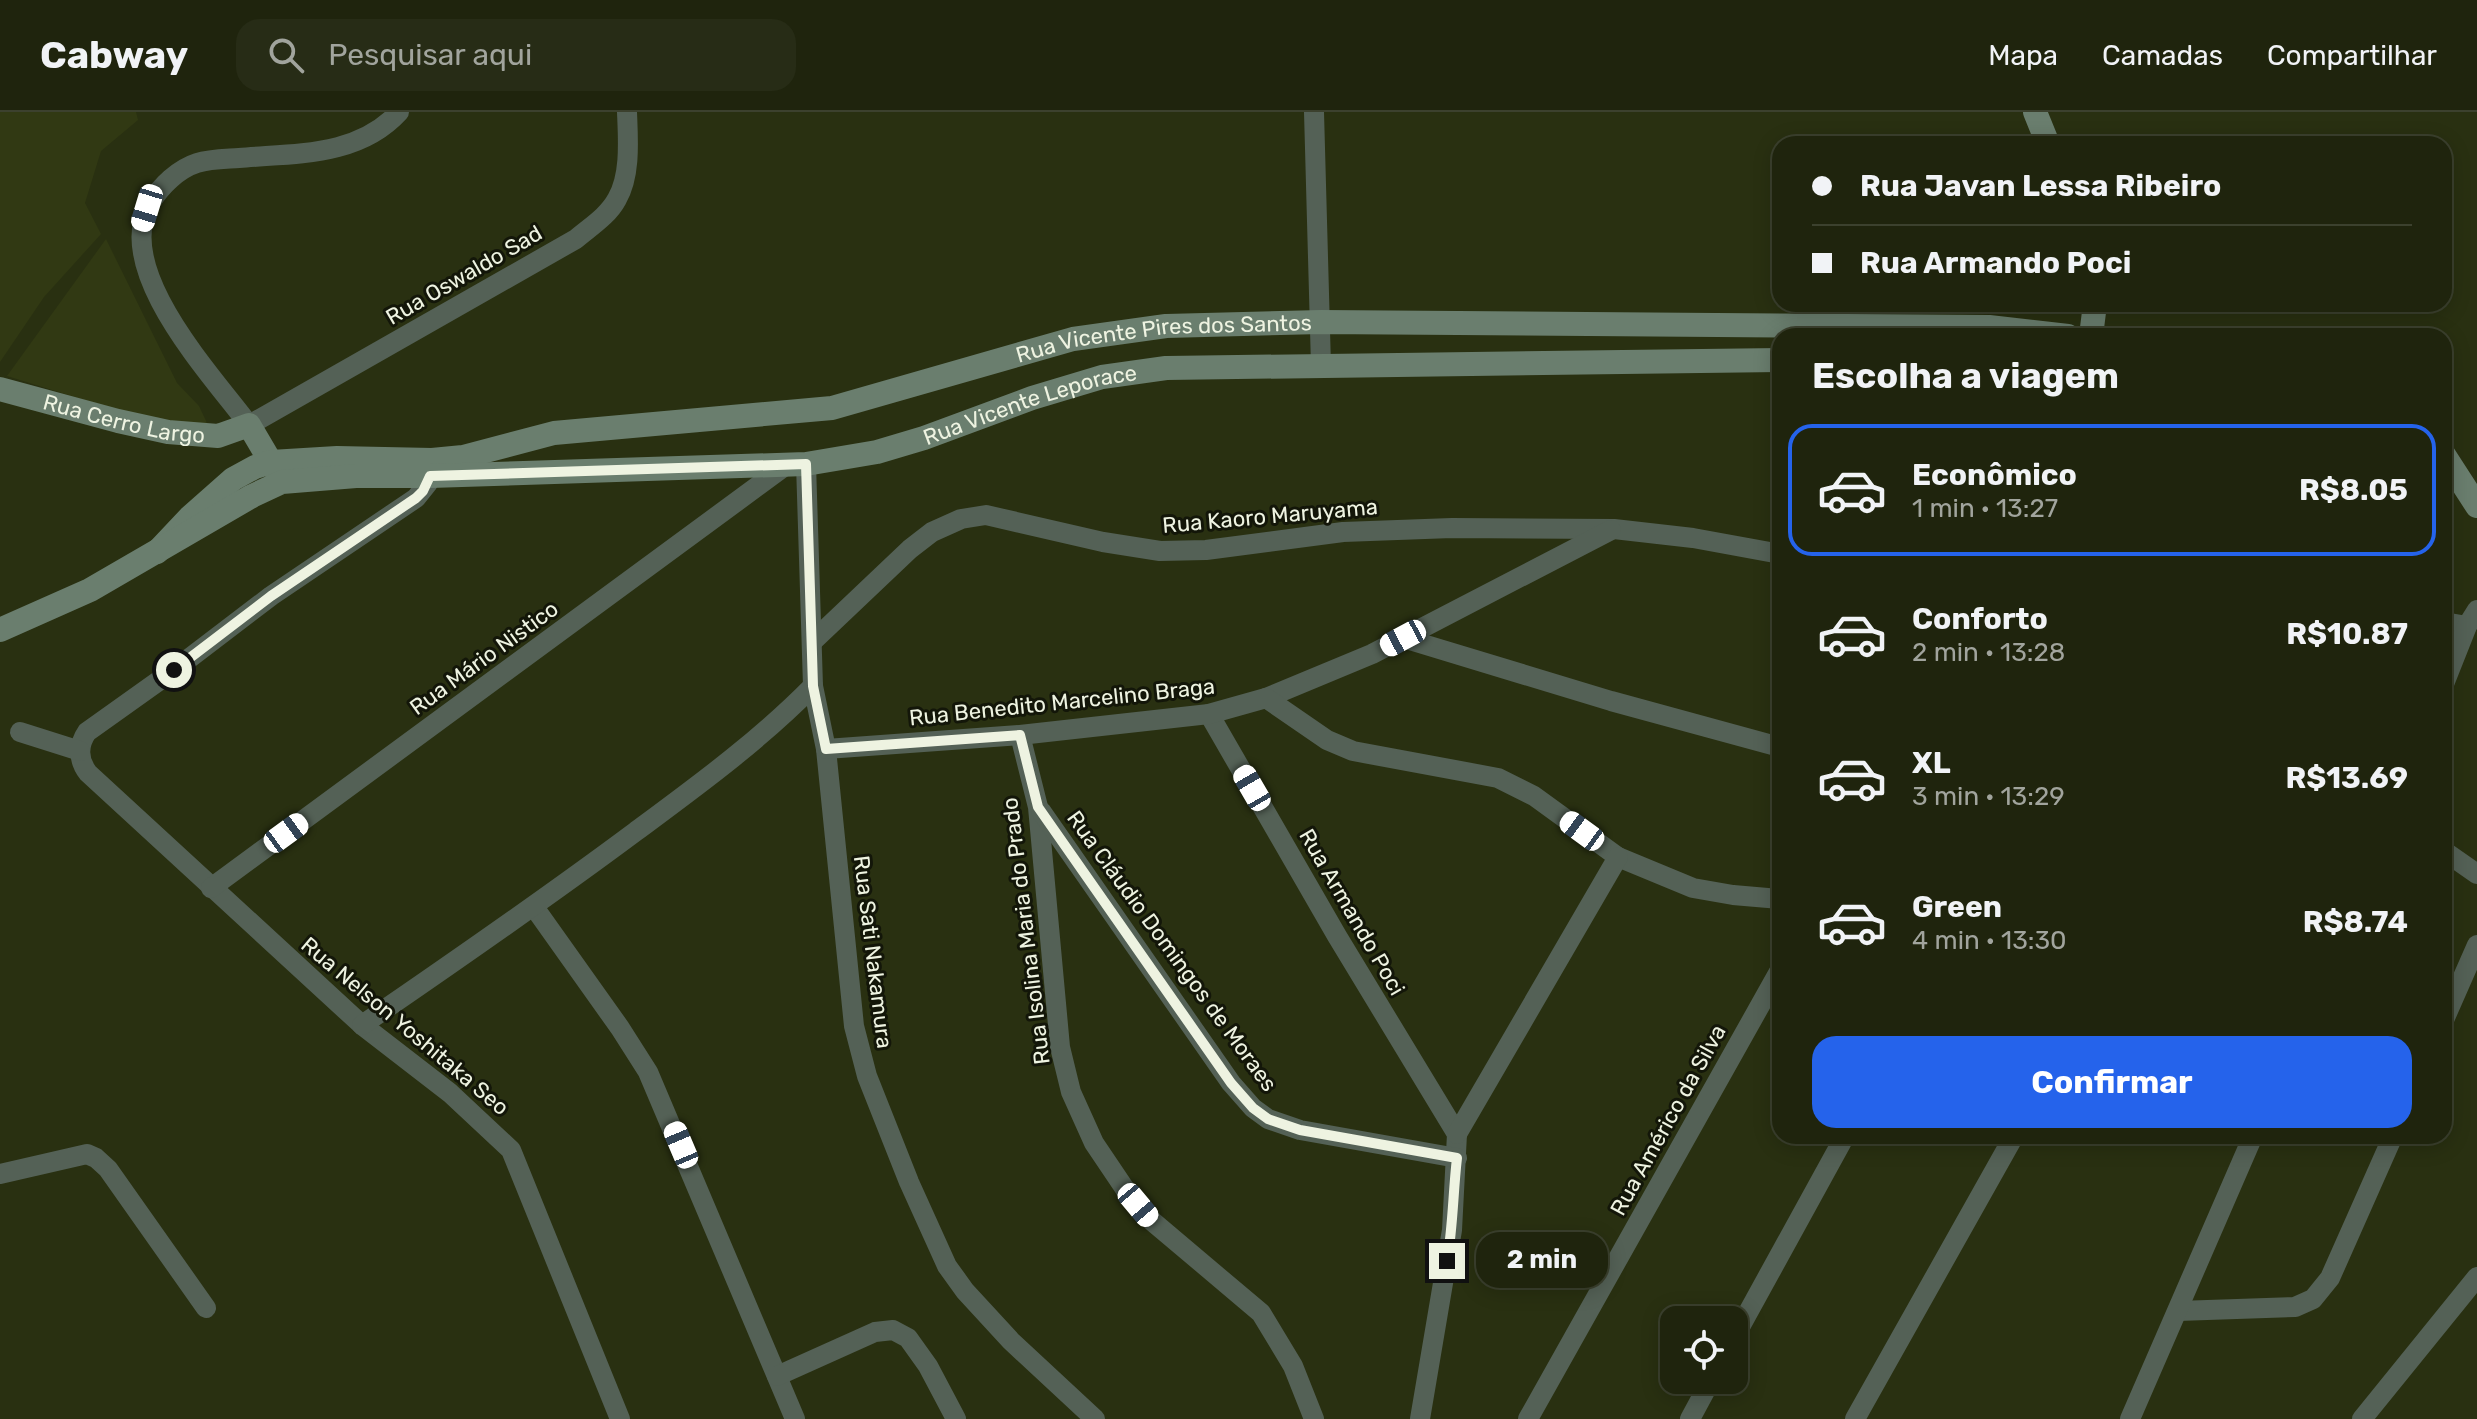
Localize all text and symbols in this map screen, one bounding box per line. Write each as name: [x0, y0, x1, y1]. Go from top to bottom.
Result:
search box: [236, 19, 796, 91]
text: Cabway: [40, 32, 188, 78]
icon: search: [264, 33, 308, 77]
text: Pesquisar aqui: [328, 37, 532, 73]
text: Mapa: [1988, 39, 2058, 72]
text: Camadas: [2102, 39, 2223, 72]
text: Compartilhar: [2267, 39, 2437, 72]
text: Rua Javan Lessa Ribeiro: [1860, 168, 2221, 204]
car: [129, 182, 165, 234]
street label: Rua Oswaldo Sad: [381, 219, 547, 331]
text: Rua Armando Poci: [1860, 245, 2131, 281]
street label: Rua Vicente Pires dos Santos: [1013, 309, 1312, 368]
text: Escolha a viagem: [1812, 354, 2119, 397]
street label: Rua Vicente Leporace: [919, 359, 1139, 451]
street label: Rua Cerro Largo: [40, 388, 206, 448]
icon: car: [1816, 454, 1888, 526]
text: Econômico: [1912, 457, 2077, 493]
text: R$8.05: [2299, 472, 2408, 508]
street label: Rua Kaoro Maruyama: [1161, 493, 1379, 539]
text: 1 min · 13:27: [1912, 493, 2058, 524]
street label: Rua Mário Nistico: [404, 595, 564, 721]
icon: car: [1816, 598, 1888, 670]
text: Conforto: [1912, 601, 2048, 637]
car: [1376, 616, 1430, 660]
text: R$10.87: [2286, 616, 2408, 652]
text: 2 min · 13:28: [1912, 637, 2065, 668]
route start: [156, 652, 192, 688]
street label: Rua Benedito Marcelino Braga: [908, 673, 1216, 731]
icon: car: [1816, 742, 1888, 814]
text: XL: [1912, 745, 1951, 781]
text: R$13.69: [2285, 760, 2408, 796]
car: [1230, 761, 1274, 815]
text: 3 min · 13:29: [1912, 781, 2065, 812]
street label: Rua Isolina Maria do Prado: [996, 796, 1056, 1066]
street label: Rua Cláudio Domingos de Moraes: [1061, 805, 1283, 1097]
car: [1556, 807, 1608, 855]
car: [260, 809, 312, 857]
street label: Rua Armando Poci: [1293, 824, 1411, 1000]
street label: Rua Sati Nakamura: [848, 854, 898, 1050]
icon: car: [1816, 886, 1888, 958]
text: Green: [1912, 889, 2002, 925]
text: R$8.74: [2303, 904, 2408, 940]
text: 4 min · 13:30: [1912, 925, 2067, 956]
street label: Rua Nelson Yoshitaka Seo: [296, 931, 514, 1121]
street label: Rua Américo da Silva: [1604, 1020, 1732, 1220]
button: Confirmar: [1812, 1036, 2412, 1128]
car: [661, 1118, 701, 1172]
car: [1113, 1179, 1163, 1231]
callout: 2 min: [1475, 1233, 1607, 1289]
route end: [1429, 1243, 1465, 1279]
text: 2 min: [1507, 1244, 1577, 1275]
map controls: [1660, 1306, 1748, 1394]
button: locate: [1660, 1306, 1748, 1394]

